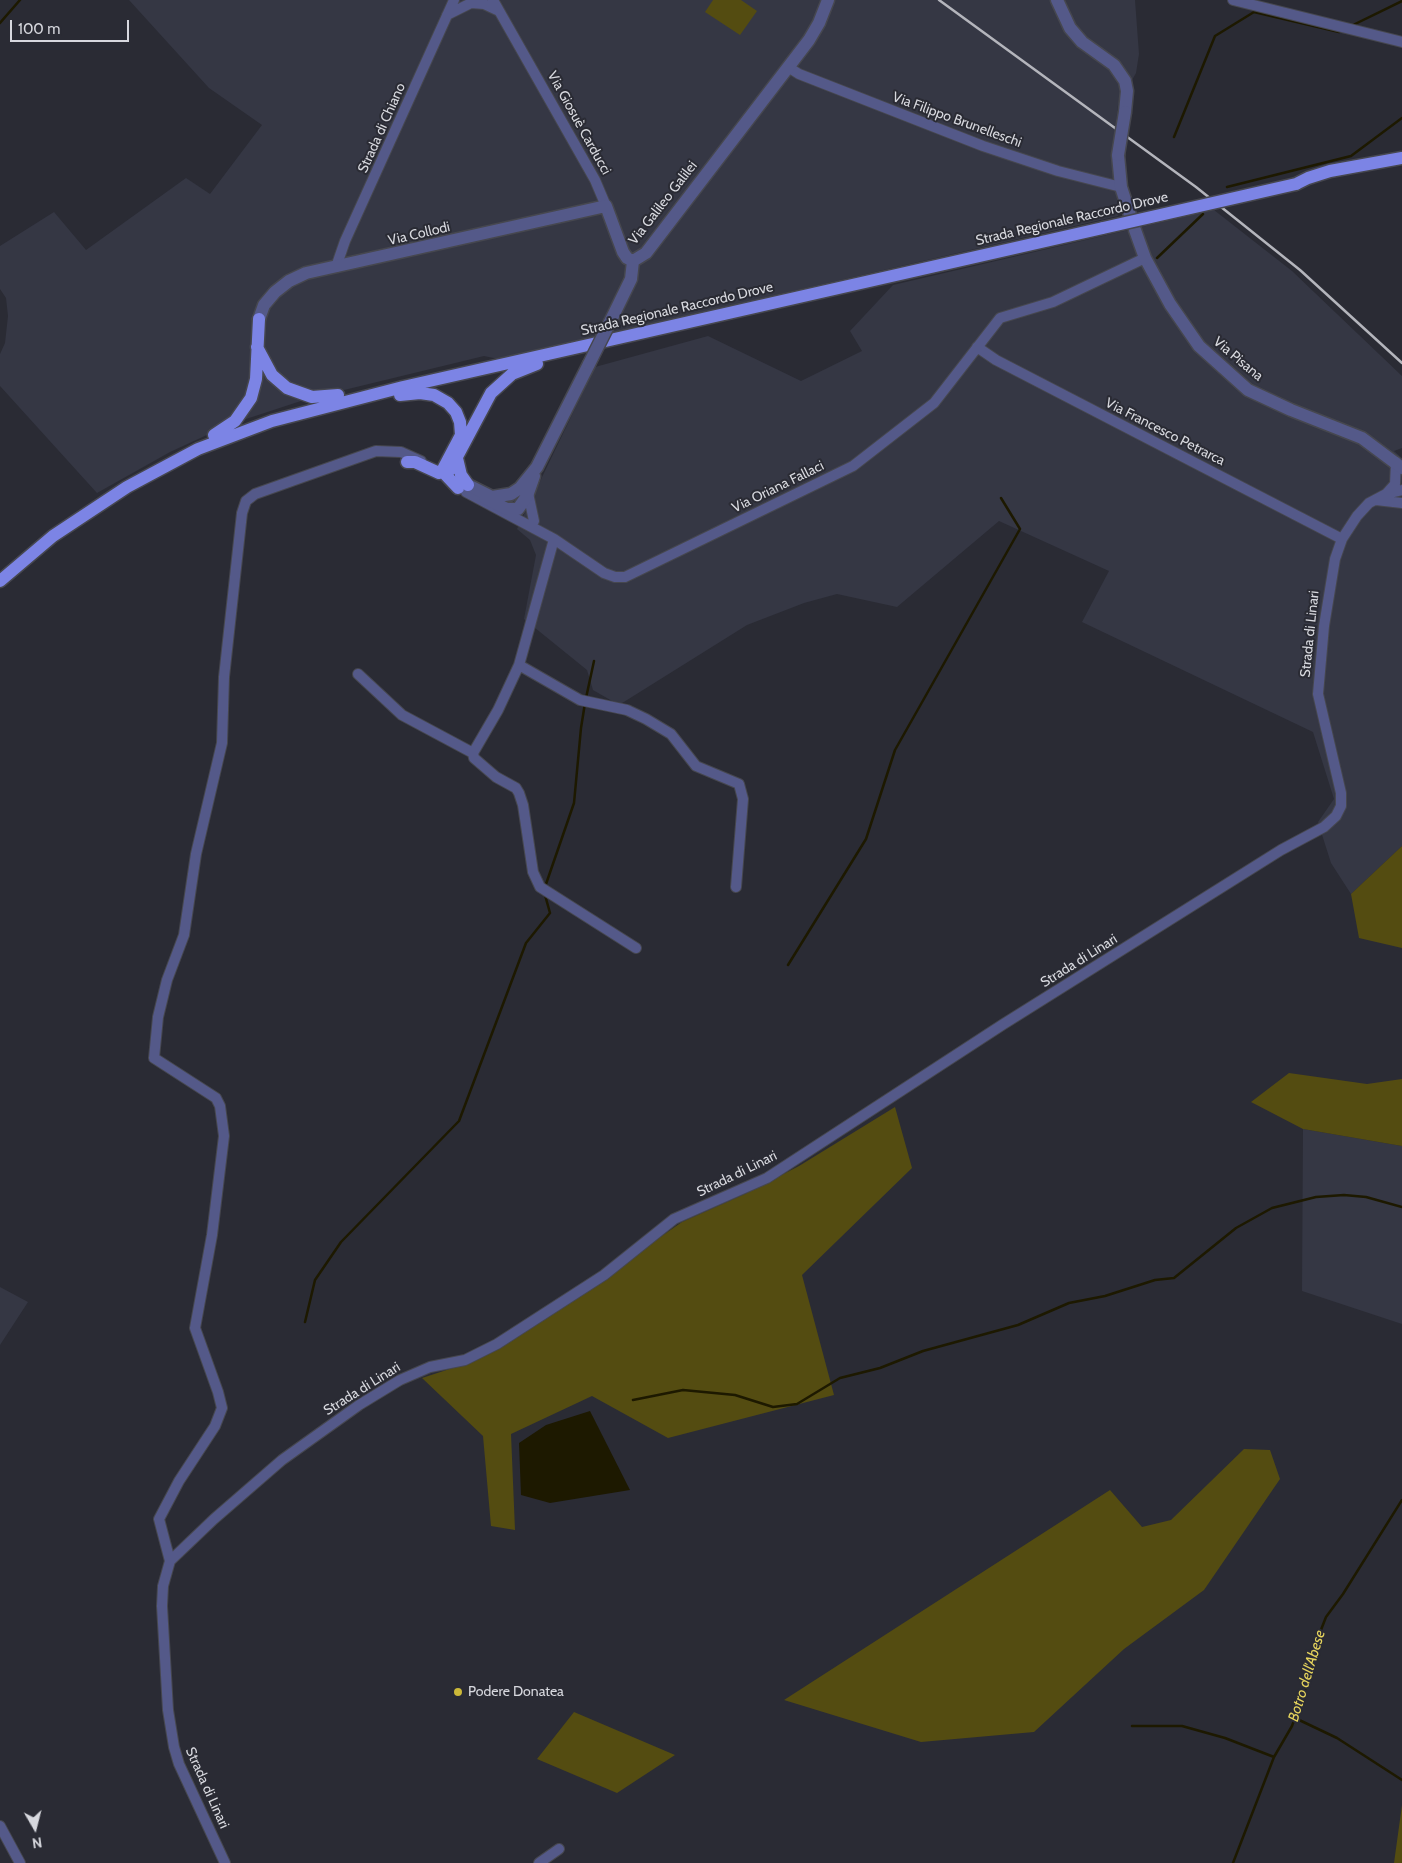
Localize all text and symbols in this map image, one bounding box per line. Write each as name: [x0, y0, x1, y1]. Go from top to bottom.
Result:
scale bar: [12, 10, 131, 42]
text: 100 m: [18, 20, 60, 38]
street label: Via Giosuè Carducci: [544, 68, 614, 178]
street label: Strada di Chiano: [355, 80, 409, 176]
street label: Via Filippo Brunelleschi: [890, 89, 1024, 151]
street label: Via Galileo Galilei: [625, 158, 701, 248]
street label: Strada Regionale Raccordo Drove: [974, 189, 1170, 249]
street label: Via Collodi: [386, 219, 452, 249]
street label: Strada Regionale Raccordo Drove: [579, 279, 775, 339]
street label: Via Pisana: [1210, 333, 1266, 385]
street label: Via Francesco Petrarca: [1102, 395, 1228, 469]
street label: Via Oriana Fallaci: [729, 457, 827, 517]
street label: Strada di Linari: [1297, 590, 1323, 678]
street label: Strada di Linari: [1038, 931, 1120, 991]
street label: Strada di Linari: [694, 1147, 780, 1201]
street label: Strada di Linari: [321, 1359, 403, 1419]
water label: Botro dell'Abese: [1285, 1628, 1329, 1724]
place label: Podere Donatea: [468, 1684, 564, 1700]
marker: Podere Donatea: [452, 1686, 464, 1698]
street label: Strada di Linari: [182, 1745, 232, 1831]
north arrow: [10, 1803, 60, 1853]
text: N: [31, 1833, 43, 1852]

